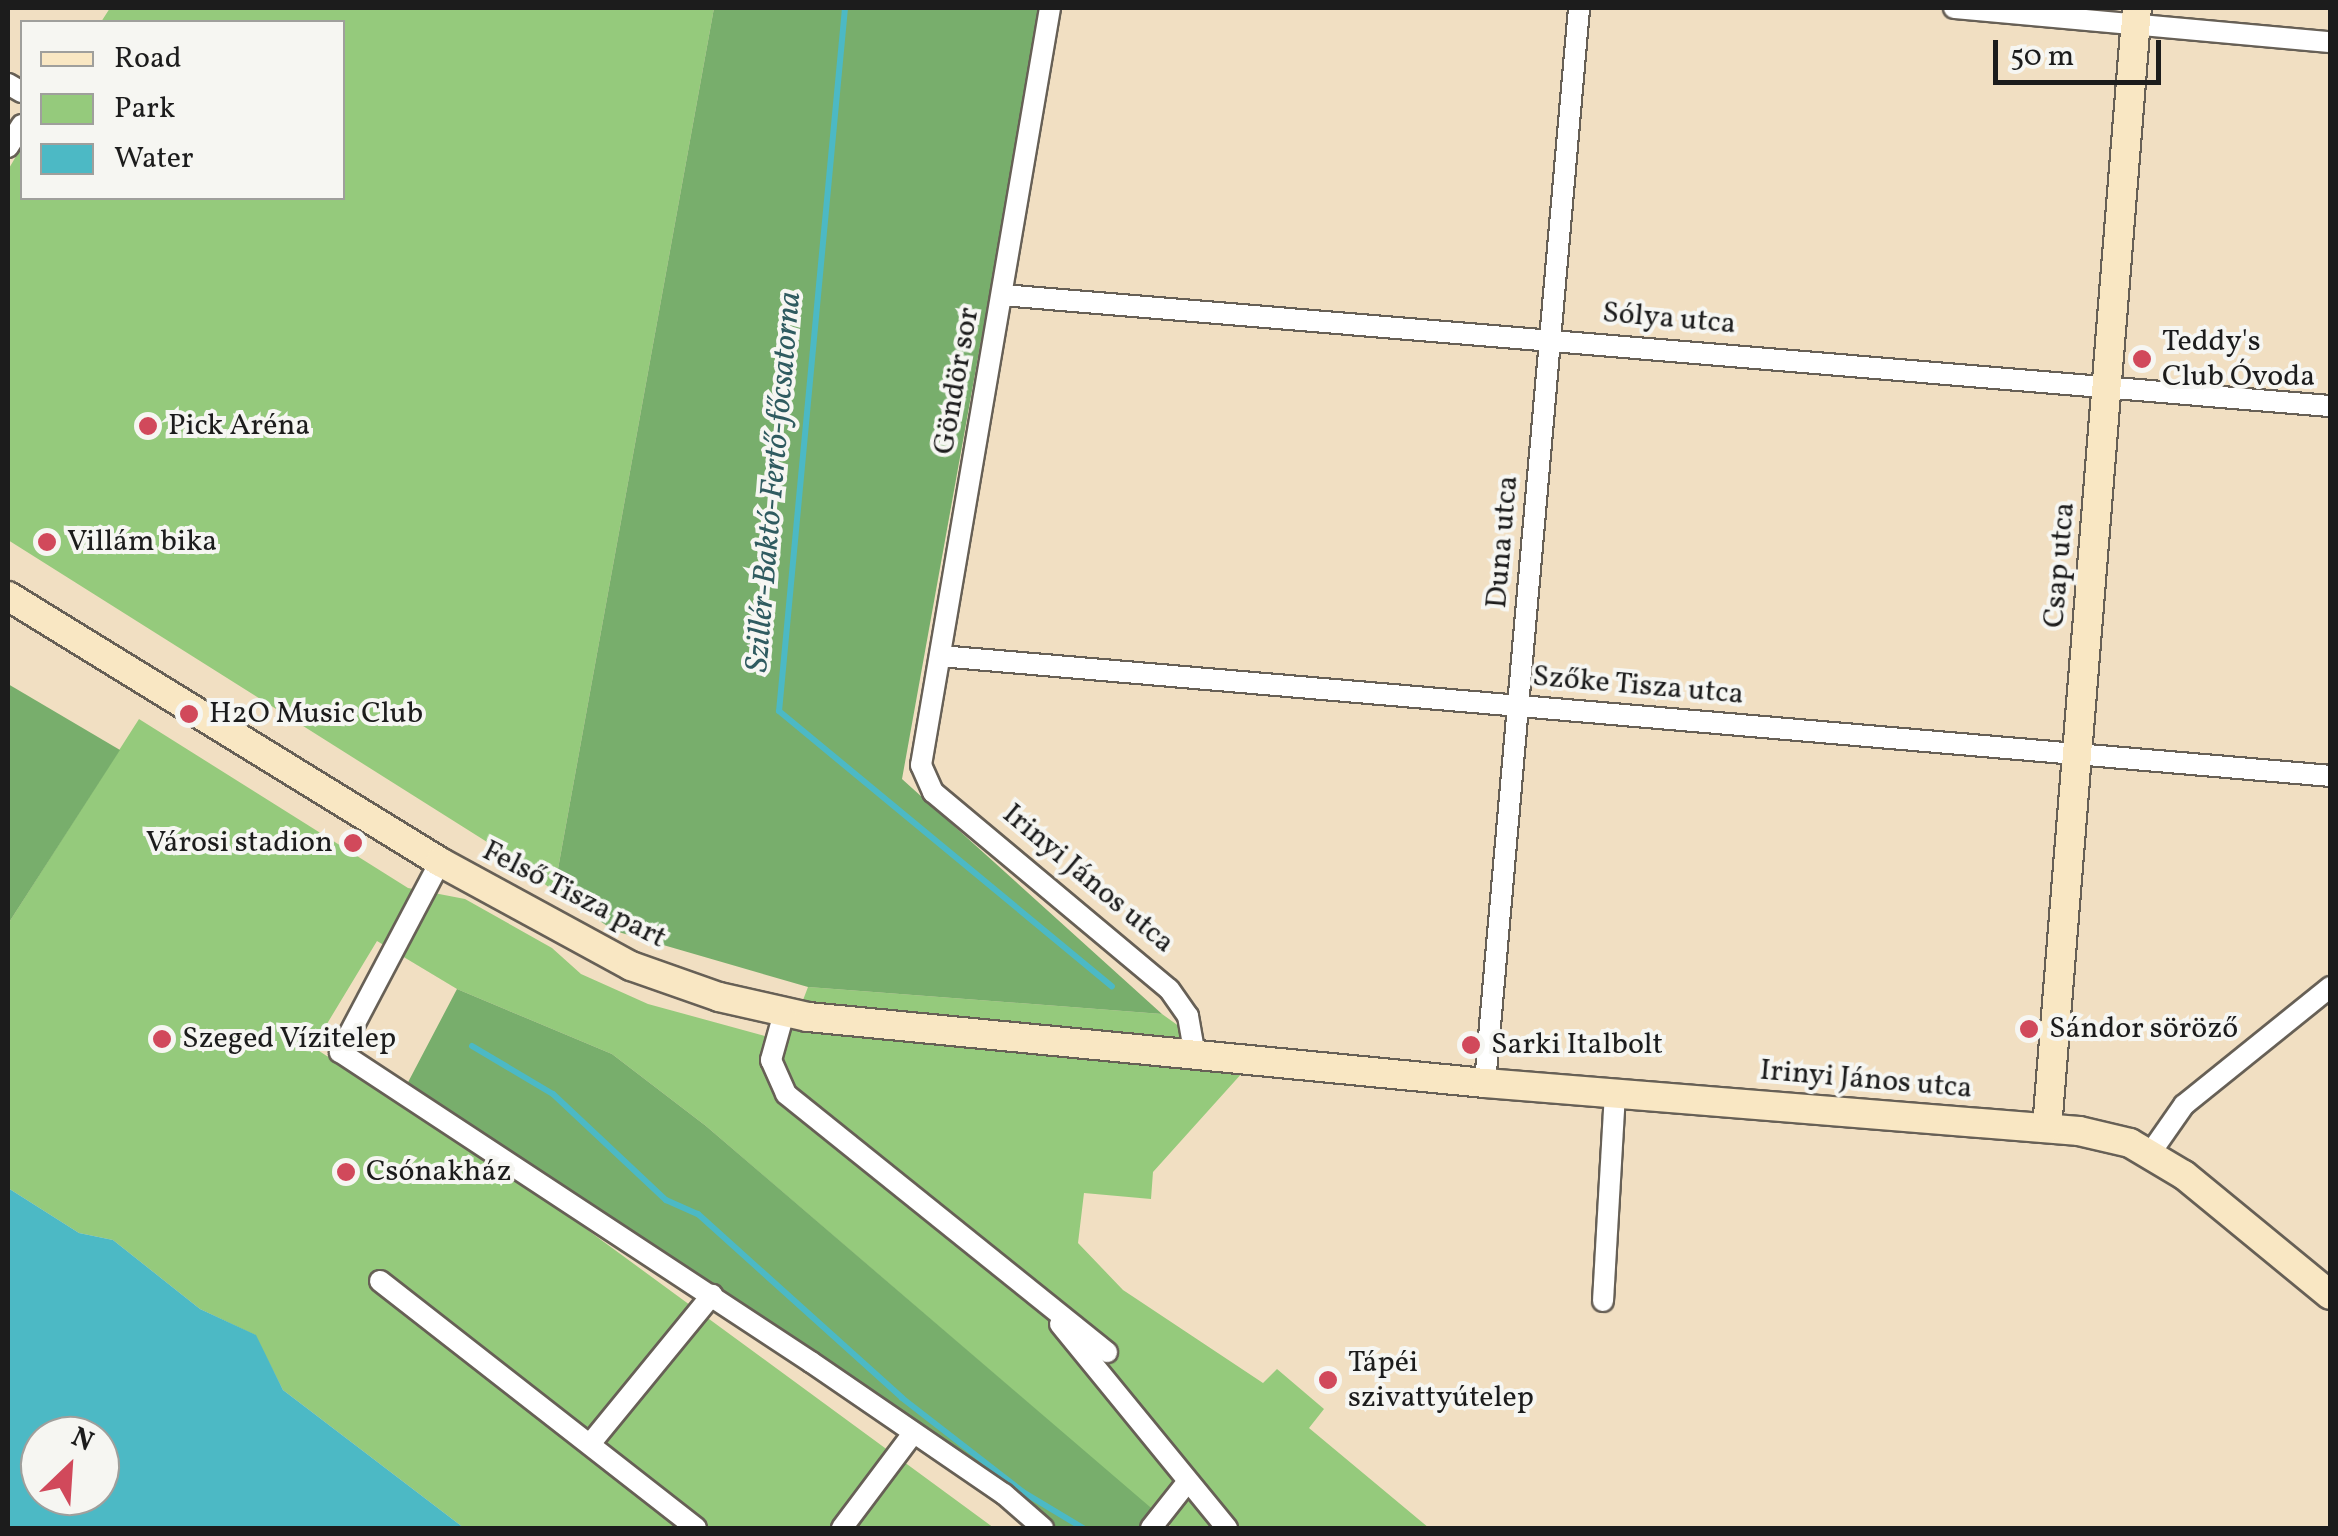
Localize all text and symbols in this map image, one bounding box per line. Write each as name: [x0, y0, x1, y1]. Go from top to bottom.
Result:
legend: [20, 20, 345, 200]
scale bar: [1998, 20, 2166, 82]
text: 50 m: [2010, 36, 2074, 78]
text: Road: [114, 38, 182, 80]
text: Park: [114, 88, 175, 130]
text: Water: [114, 138, 194, 180]
water label: Szillér-Baktó-Fertő-főcsatorna: [739, 290, 811, 674]
street label: Sólya utca: [1601, 295, 1737, 343]
street label: Göndör sor: [926, 305, 988, 457]
place label: Teddy's Club Óvoda: [2162, 324, 2315, 394]
marker: Teddy's Club Óvoda: [2131, 348, 2153, 370]
place label: Pick Aréna: [168, 408, 310, 444]
marker: Pick Aréna: [137, 415, 159, 437]
street label: Duna utca: [1479, 474, 1527, 610]
street label: Csap utca: [2037, 501, 2083, 629]
place label: Villám bika: [67, 524, 217, 560]
marker: Villám bika: [36, 531, 58, 553]
street label: Szőke Tisza utca: [1530, 659, 1746, 713]
place label: H2O Music Club: [209, 696, 423, 732]
marker: H2O Music Club: [178, 703, 200, 725]
street label: Irinyi János utca: [995, 797, 1181, 961]
place label: Városi stadion: [146, 825, 333, 861]
marker: Városi stadion: [342, 832, 364, 854]
street label: Felső Tisza part: [476, 833, 672, 957]
place label: Sándor söröző: [2049, 1011, 2238, 1047]
marker: Sándor söröző: [2018, 1018, 2040, 1040]
place label: Szeged Vízitelep: [182, 1021, 397, 1057]
place label: Sarki Italbolt: [1491, 1027, 1663, 1063]
marker: Szeged Vízitelep: [151, 1028, 173, 1050]
marker: Sarki Italbolt: [1460, 1034, 1482, 1056]
street label: Irinyi János utca: [1758, 1053, 1974, 1107]
place label: Csónakház: [366, 1154, 511, 1190]
marker: Csónakház: [335, 1161, 357, 1183]
place label: Tápéi szivattyútelep: [1348, 1345, 1534, 1416]
marker: Tápéi szivattyútelep: [1317, 1369, 1339, 1391]
north arrow: [20, 1416, 120, 1516]
text: N: [65, 1418, 99, 1462]

